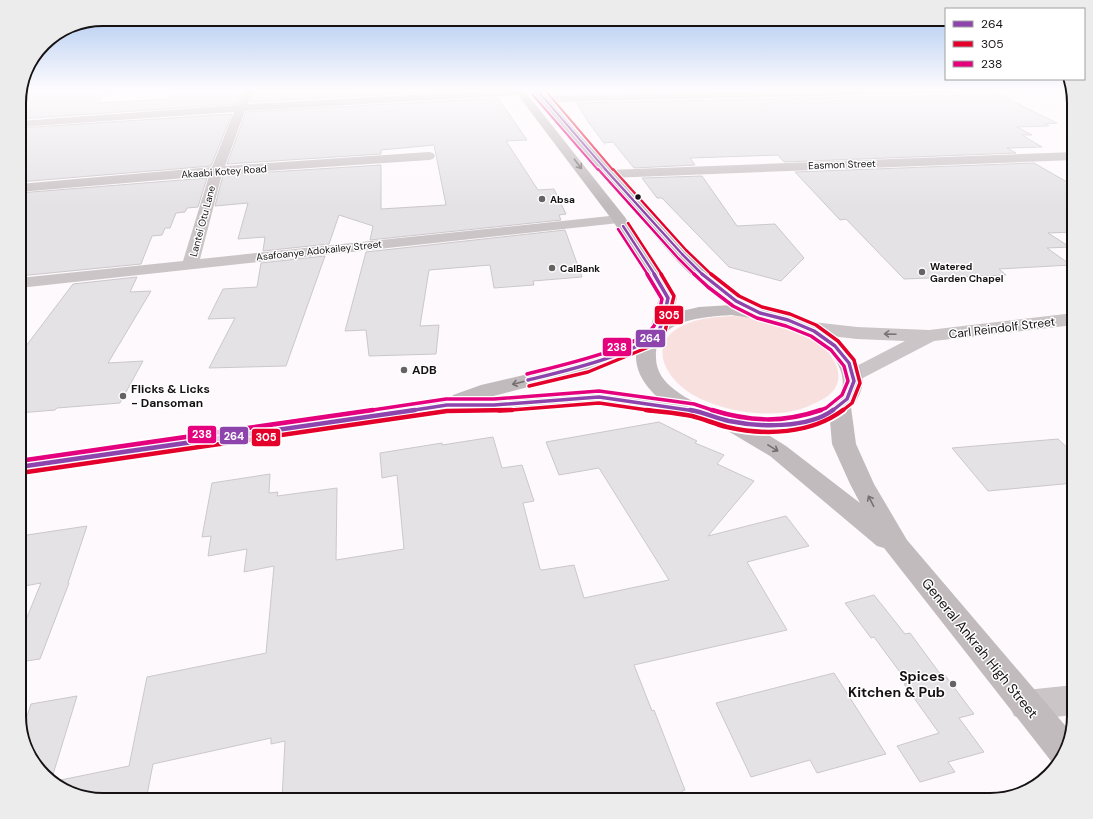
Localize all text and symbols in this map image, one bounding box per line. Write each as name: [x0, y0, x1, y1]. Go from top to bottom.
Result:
legend: [945, 8, 1085, 80]
text: 264: [981, 16, 1003, 32]
text: 305: [981, 36, 1004, 52]
text: 238: [981, 56, 1002, 72]
street label: Easmon Street: [808, 157, 876, 172]
one-way arrow: [573, 159, 582, 170]
street label: Akaabi Kotey Road: [181, 162, 267, 181]
street label: Lantei Otu Lane: [187, 184, 218, 258]
unlabelled marker: [633, 192, 643, 202]
place label: Absa: [550, 193, 575, 206]
marker: Absa: [537, 194, 547, 204]
street label: Asafoanye Adokailey Street: [256, 237, 383, 264]
place label: Watered Garden Chapel: [930, 260, 1004, 285]
place label: CalBank: [560, 262, 600, 275]
marker: CalBank: [547, 263, 557, 273]
marker: Watered Garden Chapel: [917, 267, 927, 277]
line badge: 305: [654, 305, 684, 325]
text: 305: [658, 308, 680, 322]
street label: Carl Reindolf Street: [948, 313, 1057, 342]
line badge: 264: [635, 329, 666, 348]
one-way arrow: [884, 330, 897, 338]
text: 264: [640, 331, 660, 345]
line badge: 238: [602, 337, 632, 357]
text: 238: [607, 340, 627, 354]
place label: ADB: [412, 362, 437, 378]
marker: ADB: [399, 365, 409, 375]
one-way arrow: [511, 379, 524, 387]
place label: Flicks & Licks - Dansoman: [131, 381, 210, 411]
marker: Flicks & Licks - Dansoman: [118, 391, 128, 401]
line badge: 238: [187, 425, 217, 444]
line badge: 264: [219, 426, 249, 445]
text: 238: [192, 427, 212, 441]
line badge: 305: [251, 428, 281, 447]
text: 264: [224, 429, 244, 443]
text: 305: [255, 430, 277, 444]
one-way arrow: [767, 445, 779, 453]
one-way arrow: [867, 495, 875, 507]
street label: General Ankrah High Street: [918, 574, 1042, 722]
place label: Spices Kitchen & Pub: [848, 667, 945, 701]
marker: Spices Kitchen & Pub: [948, 679, 958, 689]

